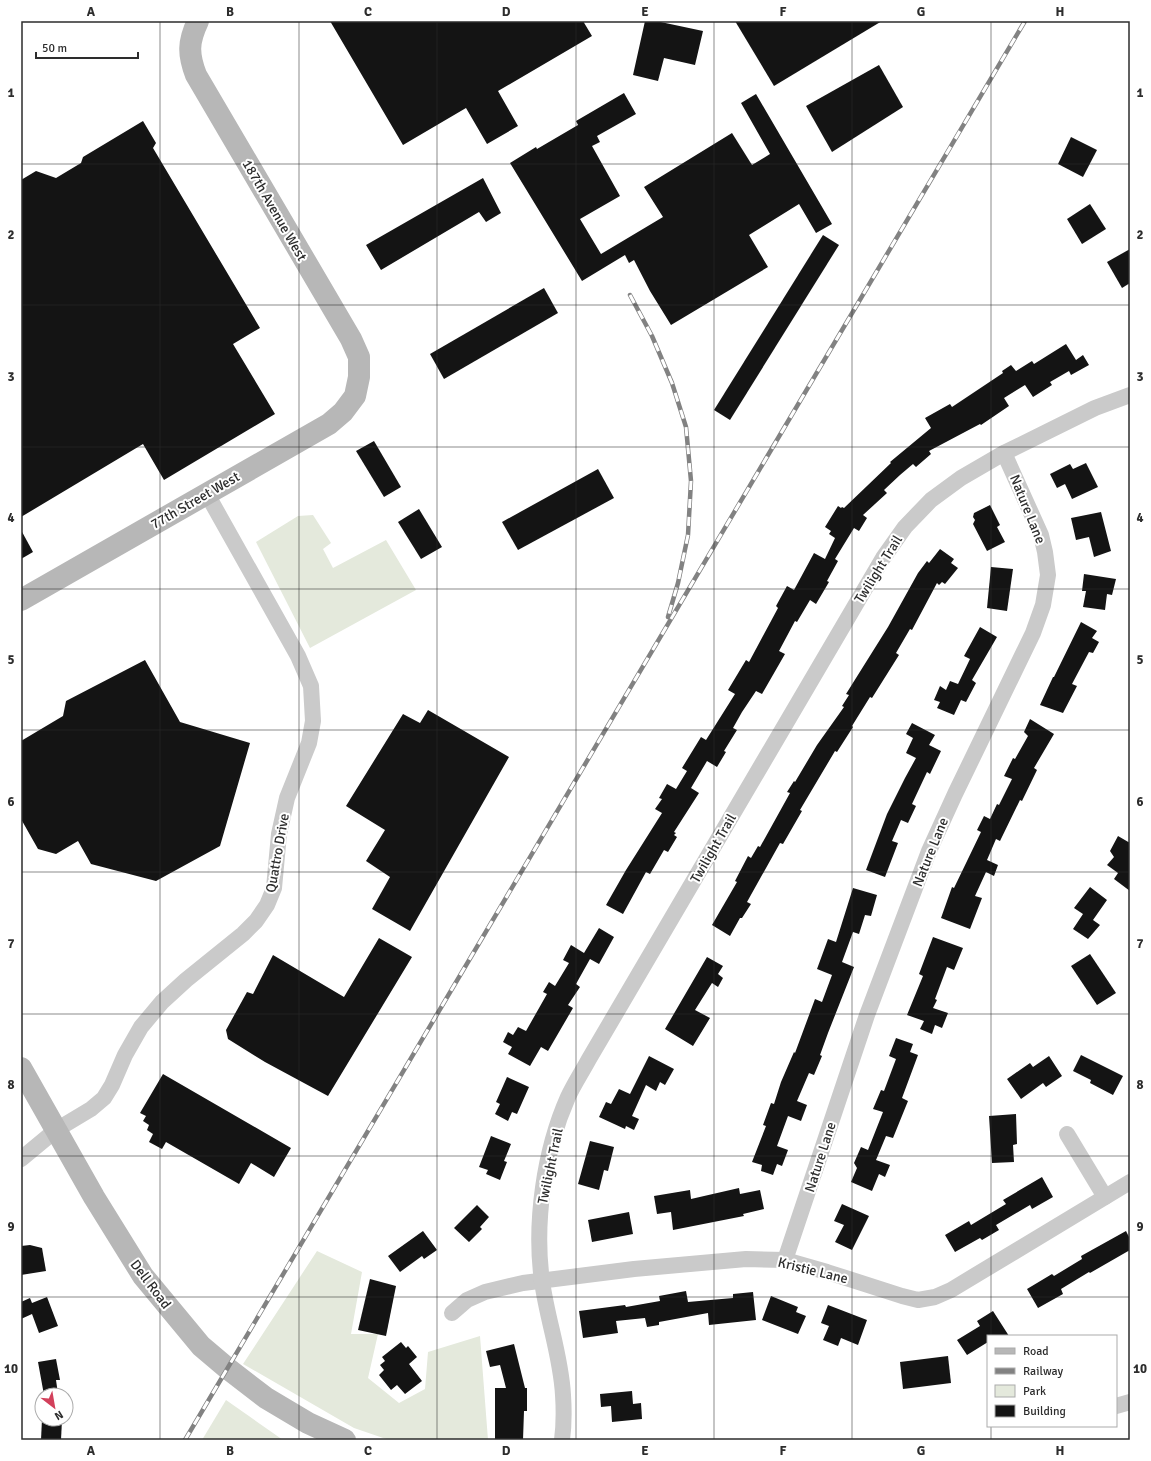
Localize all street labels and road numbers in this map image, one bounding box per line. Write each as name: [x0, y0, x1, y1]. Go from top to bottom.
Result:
street label: 187th Avenue West: [239, 156, 311, 264]
street label: 77th Street West: [148, 468, 243, 533]
street label: Nature Lane: [1006, 472, 1049, 546]
street label: Twilight Trail: [851, 532, 906, 606]
street label: Twilight Trail: [687, 811, 740, 886]
street label: Quattro Drive: [262, 812, 293, 894]
street label: Nature Lane: [909, 815, 952, 889]
street label: Nature Lane: [801, 1120, 840, 1194]
street label: Twilight Trail: [534, 1127, 567, 1206]
street label: Kristie Lane: [776, 1254, 850, 1287]
street label: Dell Road: [127, 1256, 175, 1312]

